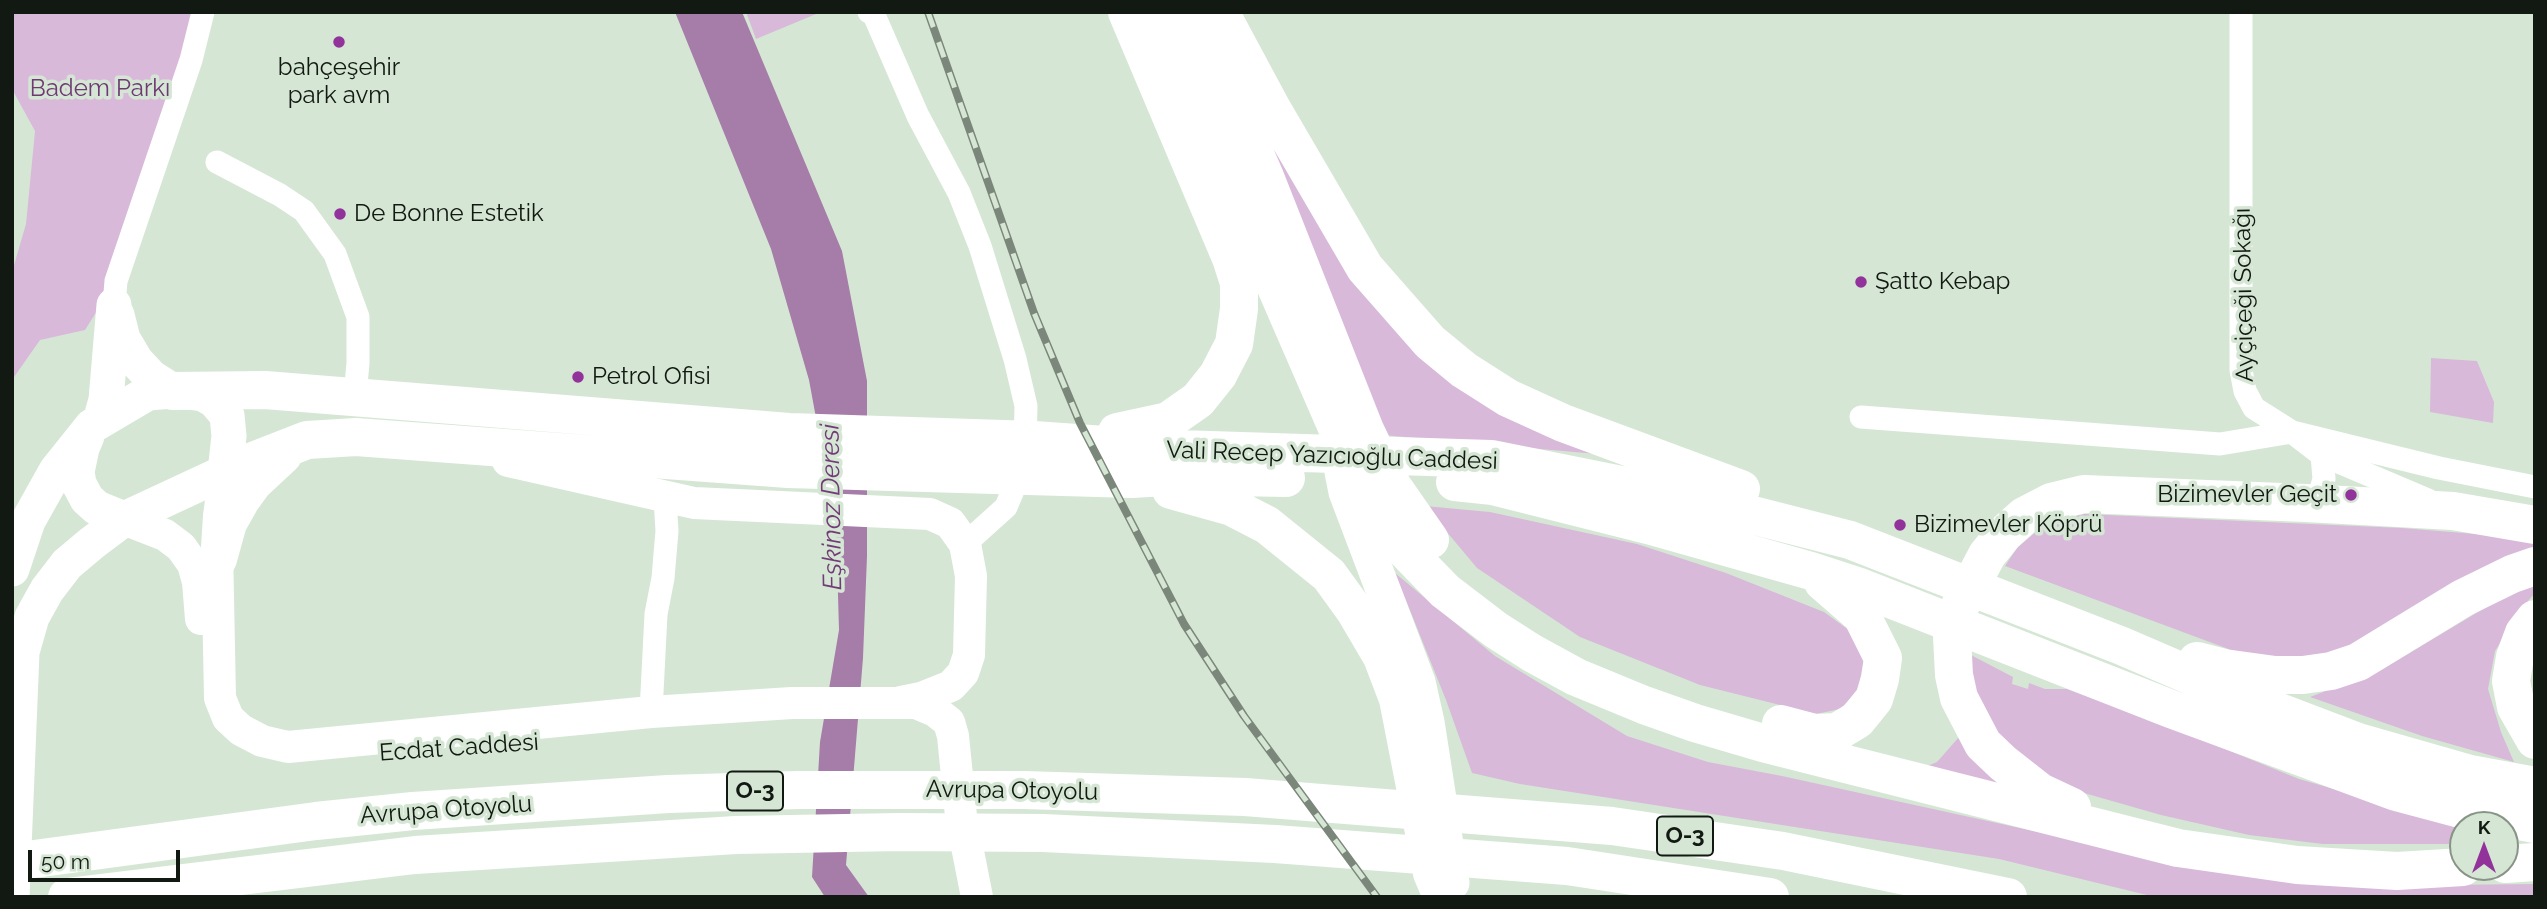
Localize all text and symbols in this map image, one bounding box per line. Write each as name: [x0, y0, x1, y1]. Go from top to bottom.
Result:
marker: bahçeşehir park avm: [331, 34, 347, 50]
place label: bahçeşehir park avm: [278, 54, 400, 110]
park label: Badem Parkı: [30, 75, 170, 103]
place label: De Bonne Estetik: [354, 200, 544, 228]
marker: De Bonne Estetik: [332, 206, 348, 222]
street label: Ayçiçeği Sokağı: [2228, 208, 2260, 382]
place label: Şatto Kebap: [1875, 268, 2010, 296]
marker: Şatto Kebap: [1853, 274, 1869, 290]
place label: Petrol Ofisi: [592, 363, 711, 391]
marker: Petrol Ofisi: [570, 369, 586, 385]
water label: Eşkinoz Deresi: [815, 423, 849, 591]
street label: Vali Recep Yazıcıoğlu Caddesi: [1166, 436, 1498, 476]
place label: Bizimevler Geçit: [2157, 481, 2337, 509]
marker: Bizimevler Geçit: [2343, 487, 2359, 503]
place label: Bizimevler Köprü: [1914, 511, 2102, 539]
marker: Bizimevler Köprü: [1892, 517, 1908, 533]
street label: Ecdat Caddesi: [378, 728, 540, 768]
road number: O-3: [727, 772, 783, 810]
street label: Avrupa Otoyolu: [926, 775, 1098, 807]
street label: Avrupa Otoyolu: [359, 790, 533, 830]
north arrow: [2449, 811, 2519, 881]
road number: O-3: [1657, 816, 1713, 856]
text: K: [2478, 816, 2490, 838]
scale bar: [32, 836, 184, 880]
text: 50 m: [41, 849, 90, 874]

